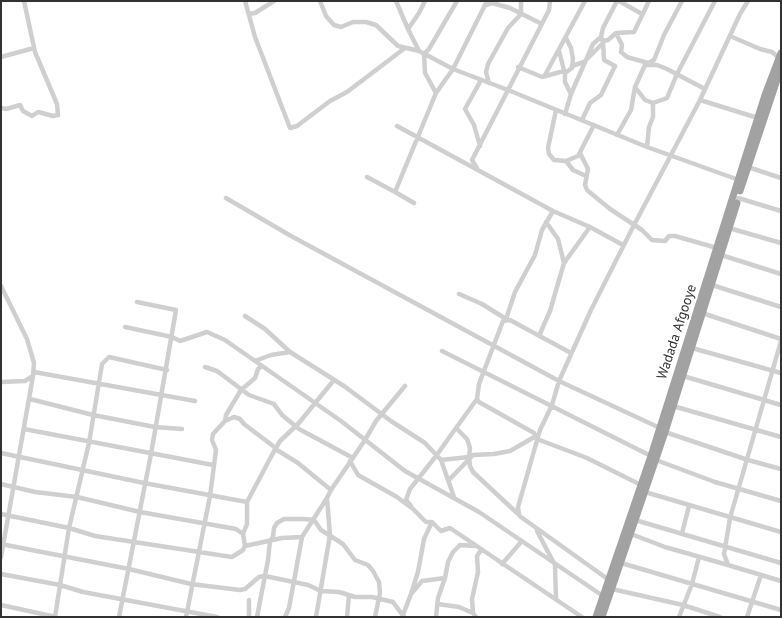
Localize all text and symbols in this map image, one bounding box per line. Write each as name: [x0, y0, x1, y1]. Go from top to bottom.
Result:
street label: Wadada Afgooye: [654, 282, 700, 382]

